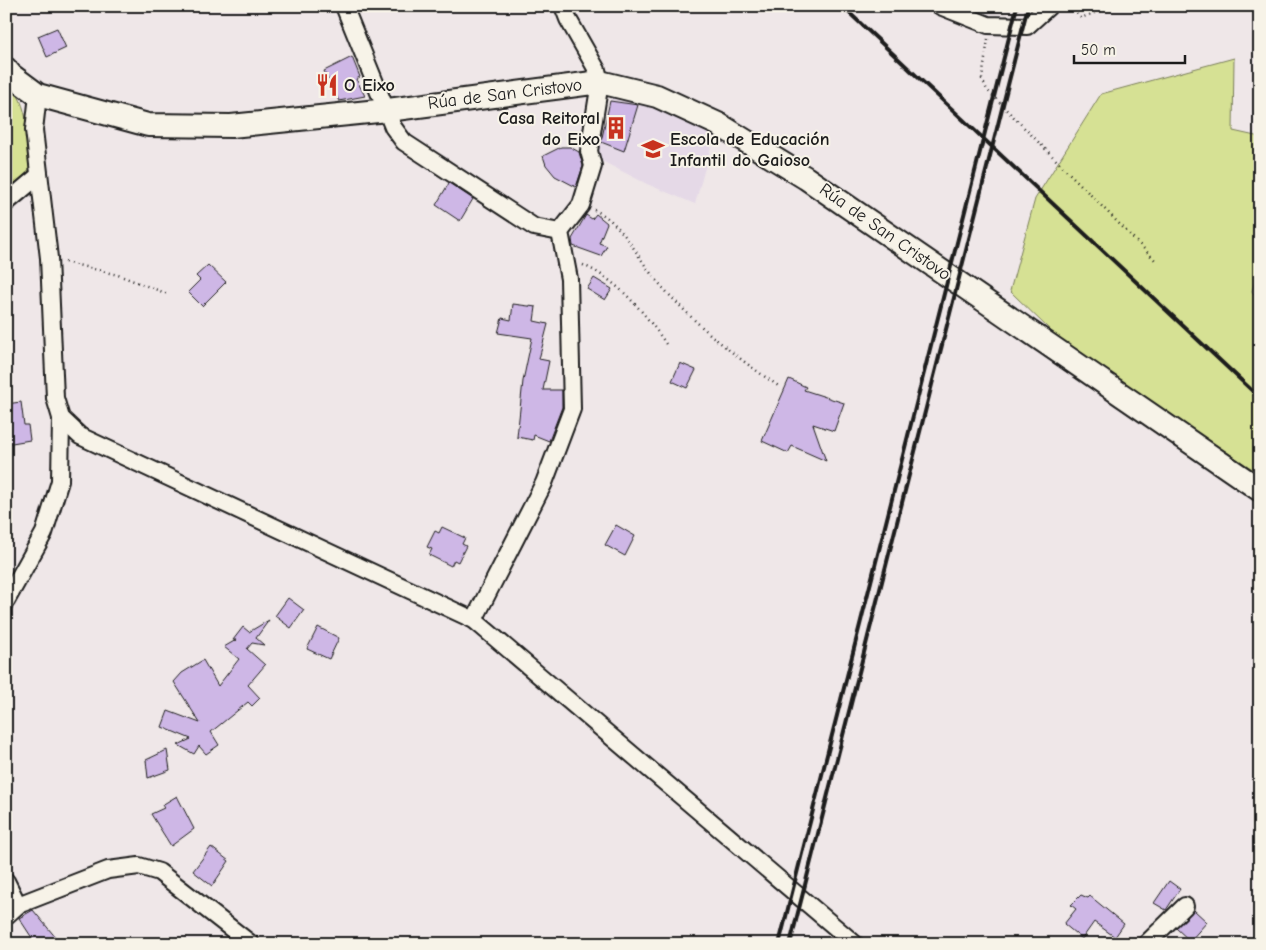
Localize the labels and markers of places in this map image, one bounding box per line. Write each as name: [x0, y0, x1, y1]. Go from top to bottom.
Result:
restaurant icon: O Eixo: [314, 72, 340, 98]
place label: O Eixo: [344, 75, 395, 96]
place label: Casa Reitoral do Eixo: [498, 108, 600, 150]
building icon: Casa Reitoral do Eixo: [603, 115, 629, 141]
place label: Escola de Educación Infantil do Gaioso: [670, 129, 829, 171]
school or university icon: Escola de Educación Infantil do Gaioso: [640, 136, 666, 162]

